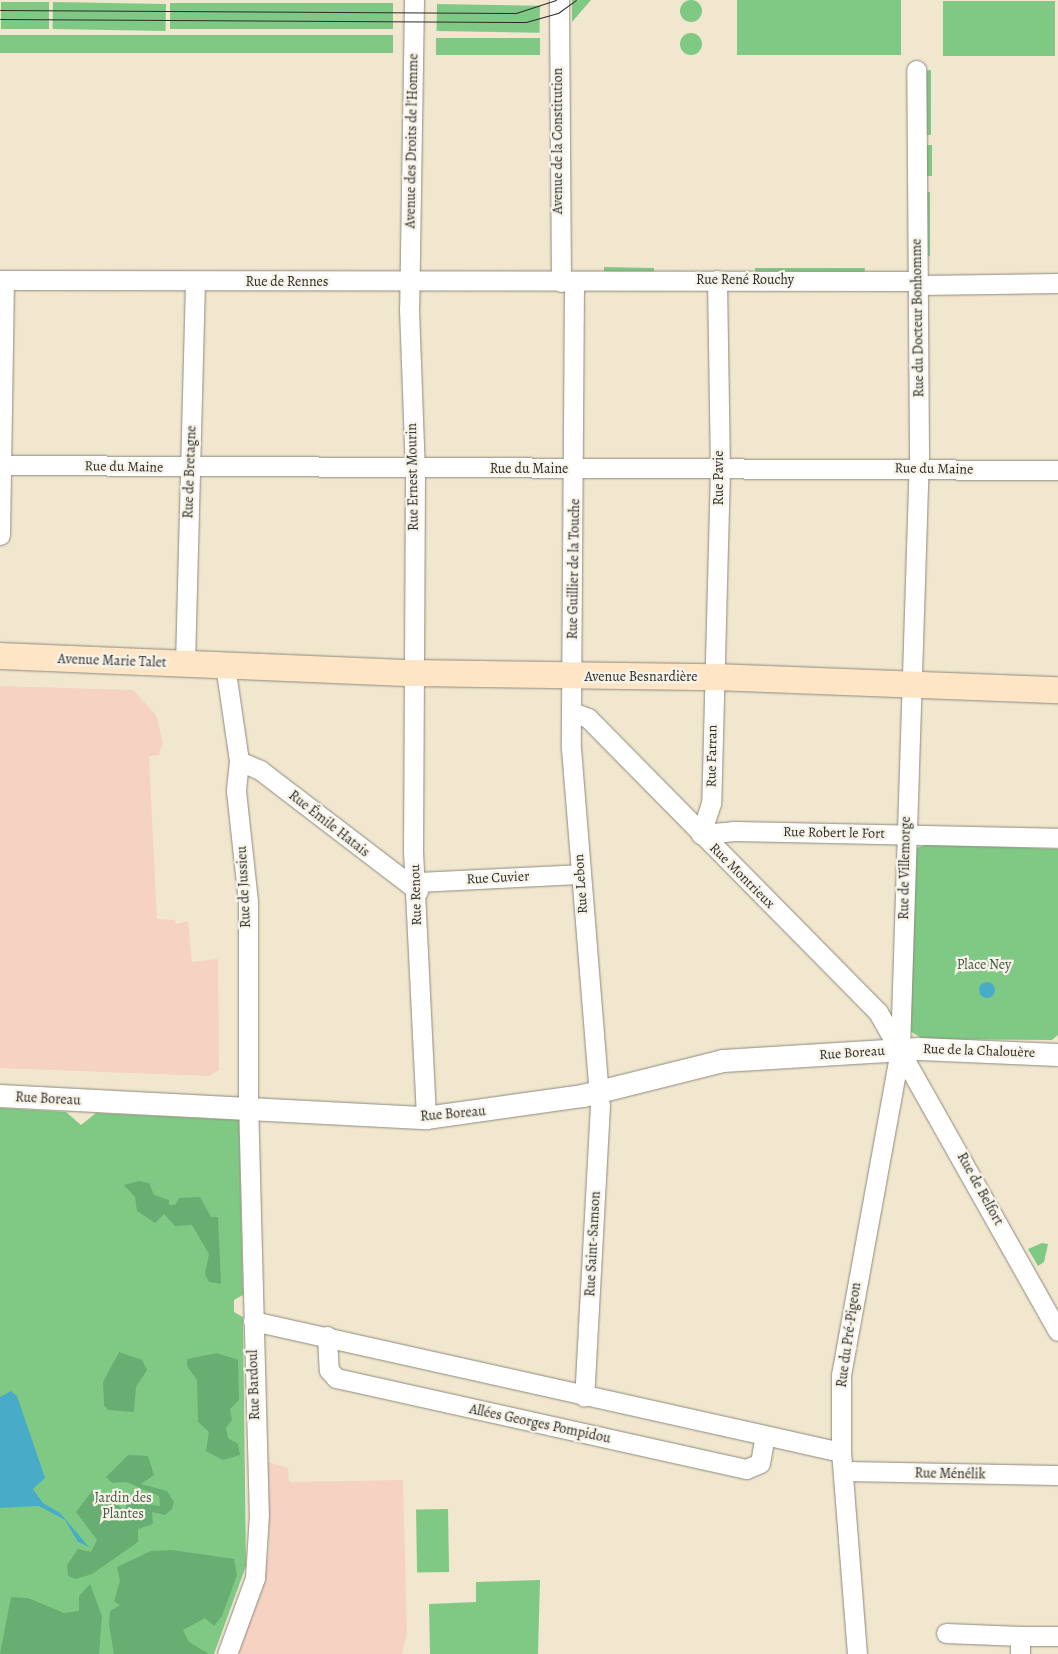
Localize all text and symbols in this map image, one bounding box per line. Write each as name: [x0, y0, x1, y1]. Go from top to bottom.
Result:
street label: Avenue des Droits de l'Homme: [402, 53, 422, 229]
street label: Avenue de la Constitution: [550, 68, 566, 214]
street label: Rue du Docteur Bonhomme: [908, 238, 928, 398]
street label: Rue René Rouchy: [696, 272, 794, 288]
street label: Rue de Rennes: [246, 274, 328, 290]
street label: Rue Ernest Mourin: [404, 423, 422, 531]
street label: Rue de Bretagne: [180, 425, 200, 519]
street label: Rue Pavie: [711, 451, 727, 505]
street label: Rue du Maine: [84, 458, 164, 476]
street label: Rue du Maine: [894, 460, 974, 478]
street label: Rue du Maine: [490, 461, 568, 477]
street label: Rue Guillier de la Touche: [564, 498, 584, 640]
street label: Avenue Marie Talet: [57, 651, 167, 671]
street label: Avenue Besnardière: [584, 669, 698, 685]
street label: Rue Farran: [703, 725, 721, 787]
street label: Rue Émile Hatais: [285, 787, 373, 861]
street label: Rue de Villemorge: [896, 816, 914, 920]
street label: Rue Robert le Fort: [783, 824, 885, 842]
street label: Rue Montrieux: [706, 840, 778, 912]
street label: Rue de Jussieu: [233, 846, 255, 928]
street label: Rue Lebon: [571, 854, 591, 914]
street label: Rue Renou: [407, 864, 425, 926]
street label: Rue Cuvier: [466, 868, 530, 888]
park label: Place Ney: [957, 957, 1011, 973]
street label: Rue de la Chalouère: [922, 1041, 1036, 1061]
street label: Rue Boreau: [819, 1042, 885, 1064]
street label: Rue Boreau: [15, 1089, 81, 1109]
street label: Rue Boreau: [420, 1103, 486, 1125]
street label: Rue de Belfort: [953, 1150, 1007, 1228]
street label: Rue Saint-Samson: [582, 1191, 604, 1297]
street label: Rue du Pré-Pigeon: [833, 1281, 865, 1389]
street label: Rue Bardoul: [244, 1350, 264, 1420]
street label: Allées Georges Pompidou: [468, 1401, 612, 1447]
street label: Rue Ménélik: [914, 1465, 986, 1483]
park label: Jardin des Plantes: [94, 1490, 152, 1522]

